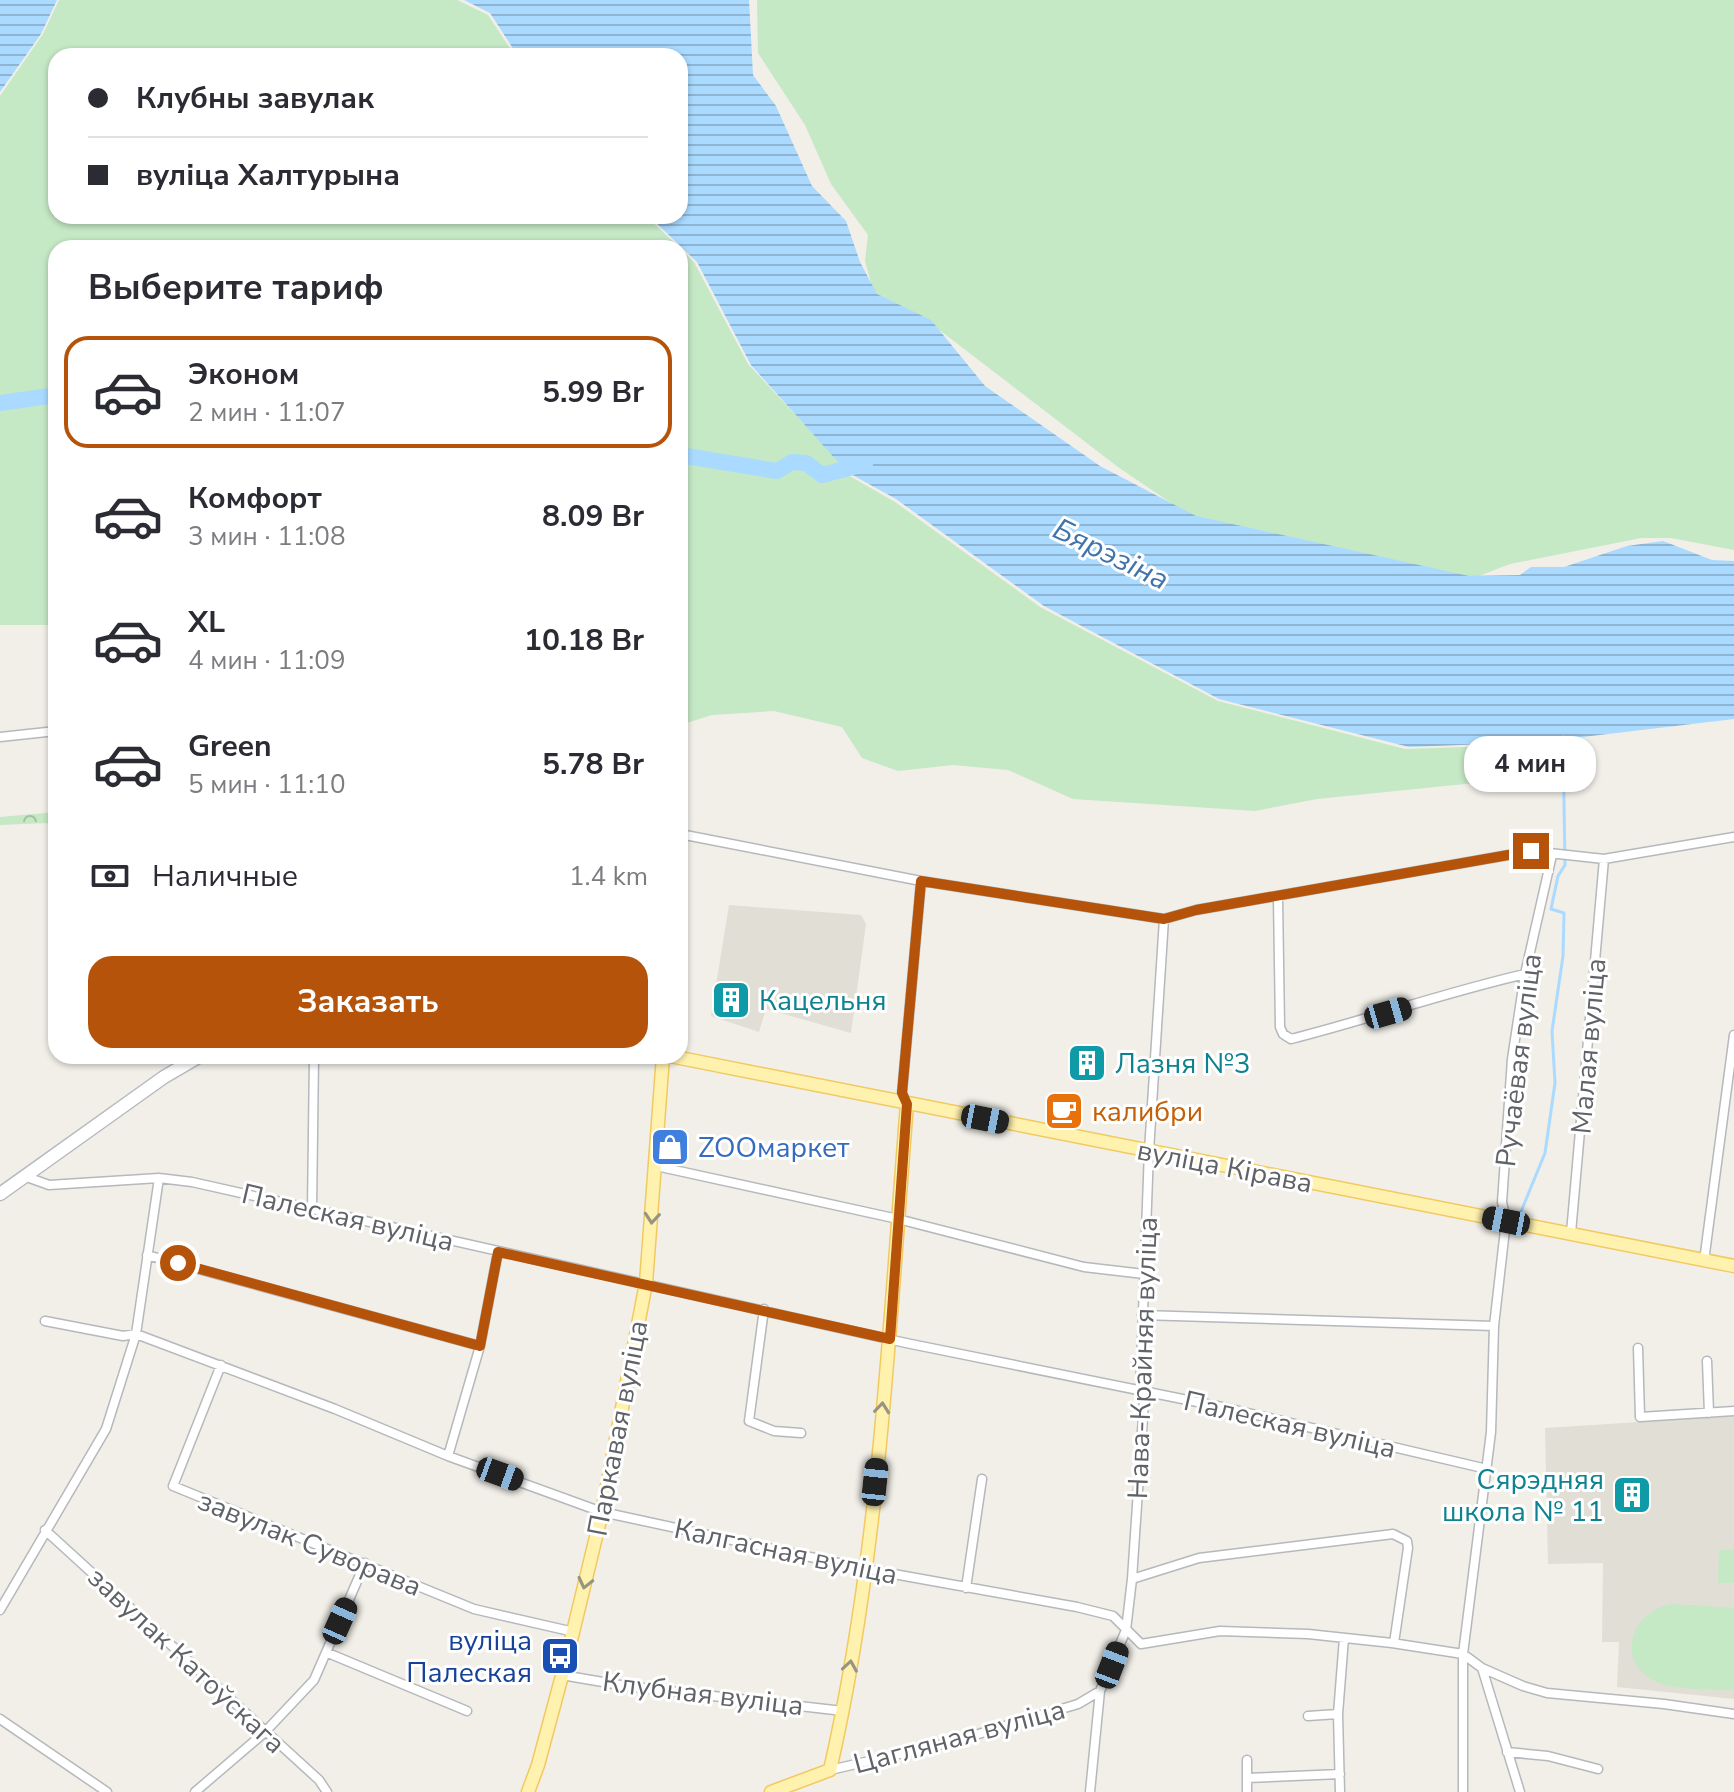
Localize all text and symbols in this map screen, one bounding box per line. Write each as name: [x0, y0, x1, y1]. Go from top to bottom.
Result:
text: Клубны завулак: [136, 78, 374, 119]
text: вуліца Халтурына: [136, 155, 400, 196]
text: Выберите тариф: [88, 263, 384, 312]
text: Эконом: [188, 354, 299, 395]
icon: car: [92, 356, 164, 428]
text: 5.99 Br: [542, 372, 644, 413]
text: 2 мин · 11:07: [188, 395, 345, 430]
text: Комфорт: [188, 478, 322, 519]
icon: car: [92, 480, 164, 552]
text: 8.09 Br: [542, 496, 644, 537]
water label: Бярэзіна: [1046, 509, 1176, 600]
text: 3 мин · 11:08: [188, 519, 345, 554]
text: XL: [188, 602, 225, 643]
icon: car: [92, 604, 164, 676]
text: 10.18 Br: [524, 620, 644, 661]
text: 4 мин · 11:09: [188, 643, 345, 678]
text: Green: [188, 726, 272, 767]
icon: car: [92, 728, 164, 800]
callout: 4 мин: [1465, 735, 1597, 791]
text: 5.78 Br: [542, 744, 644, 785]
text: 4 мин: [1494, 746, 1566, 781]
text: 5 мин · 11:10: [188, 767, 345, 802]
route end: [1513, 833, 1549, 869]
icon: cash: [88, 854, 132, 898]
text: Наличные: [152, 856, 298, 897]
text: 1.4 km: [569, 859, 648, 894]
street label: Ручаёвая вуліца: [1487, 951, 1551, 1169]
button: Заказать: [88, 956, 648, 1048]
street label: Малая вуліца: [1562, 957, 1616, 1136]
building icon: Кацельня: [710, 979, 752, 1021]
place label: Кацельня: [759, 982, 887, 1020]
car: [1362, 995, 1414, 1031]
building icon: Лазня №3: [1066, 1042, 1108, 1084]
place label: Лазня №3: [1115, 1045, 1251, 1083]
cafe icon: калибри: [1043, 1090, 1085, 1132]
place label: калибри: [1092, 1093, 1203, 1131]
car: [959, 1103, 1011, 1135]
shop icon: ZOOмаркет: [649, 1126, 691, 1168]
place label: ZOOмаркет: [698, 1129, 850, 1167]
street label: вуліца Кірава: [1134, 1131, 1316, 1203]
street label: Палеская вуліца: [238, 1175, 458, 1261]
car: [1480, 1205, 1532, 1237]
one-way arrow: [644, 1212, 661, 1225]
street label: Нава-Крайняя вуліца: [1119, 1216, 1167, 1500]
route start: [160, 1245, 196, 1281]
street label: Паркавая вуліца: [578, 1317, 658, 1539]
street label: Палеская вуліца: [1180, 1382, 1400, 1468]
one-way arrow: [874, 1401, 891, 1414]
car: [473, 1455, 527, 1493]
car: [861, 1457, 889, 1507]
place label: Сярэдняя школа № 11: [1442, 1461, 1604, 1531]
building icon: Сярэдняя школа № 11: [1611, 1474, 1653, 1516]
street label: завулак Суворава: [192, 1482, 427, 1606]
street label: Калгасная вуліца: [671, 1510, 901, 1594]
street label: завулак Катоўскага: [79, 1559, 293, 1762]
one-way arrow: [577, 1576, 594, 1590]
car: [319, 1594, 361, 1648]
place label: вуліца Палеская: [406, 1622, 532, 1692]
bus stop icon: вуліца Палеская: [539, 1635, 581, 1677]
car: [1092, 1638, 1132, 1692]
one-way arrow: [841, 1659, 858, 1673]
street label: Клубная вуліца: [600, 1663, 806, 1725]
street label: Цагляная вуліца: [849, 1690, 1069, 1783]

